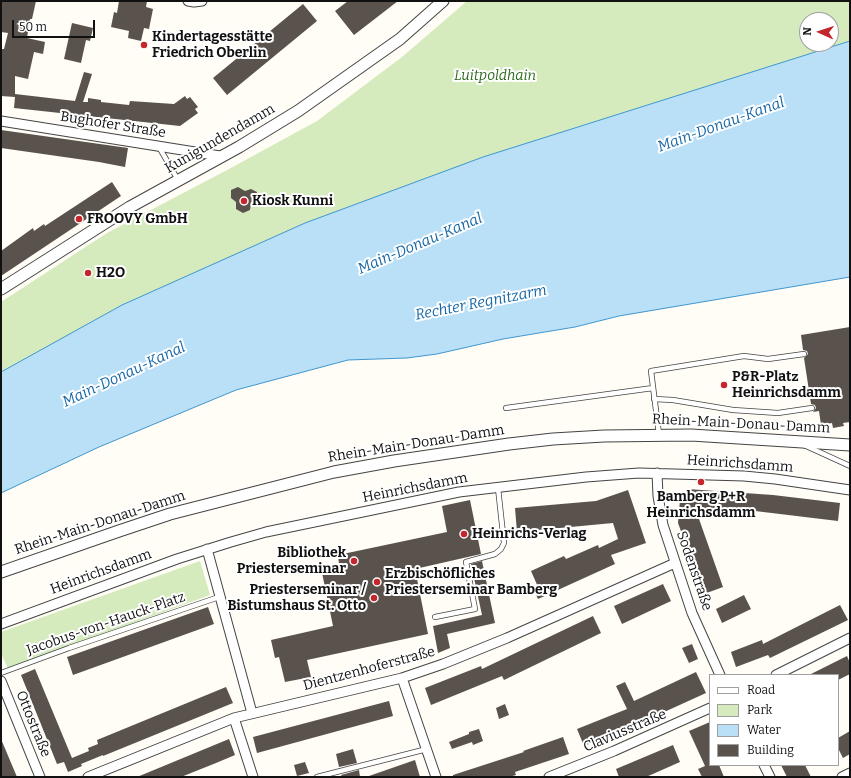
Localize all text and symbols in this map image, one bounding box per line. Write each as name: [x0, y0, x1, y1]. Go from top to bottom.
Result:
scale bar: [14, 12, 97, 38]
north arrow: [799, 12, 839, 52]
text: 50 m: [19, 20, 47, 34]
text: N: [801, 27, 814, 36]
place label: Kindertagesstätte Friedrich Oberlin: [152, 29, 272, 62]
marker: Kindertagesstätte Friedrich Oberlin: [139, 40, 149, 50]
park label: Luitpoldhain: [454, 68, 536, 84]
water label: Main-Donau-Kanal: [655, 94, 787, 156]
street label: Kunigundendamm: [162, 101, 278, 177]
street label: Bughofer Straße: [59, 108, 167, 142]
place label: Kiosk Kunni: [252, 193, 333, 209]
marker: Kiosk Kunni: [239, 196, 249, 206]
water label: Main-Donau-Kanal: [355, 210, 485, 278]
place label: FROOVY GmbH: [87, 211, 188, 227]
marker: FROOVY GmbH: [74, 214, 84, 224]
place label: H2O: [96, 265, 125, 281]
marker: H2O: [83, 268, 93, 278]
water label: Rechter Regnitzarm: [414, 281, 548, 325]
water label: Main-Donau-Kanal: [60, 339, 188, 411]
place label: P&R-Platz Heinrichsdamm: [732, 369, 841, 402]
marker: P&R-Platz Heinrichsdamm: [719, 380, 729, 390]
street label: Rhein-Main-Donau-Damm: [652, 411, 830, 437]
street label: Rhein-Main-Donau-Damm: [327, 422, 505, 466]
street label: Heinrichsdamm: [686, 452, 794, 476]
street label: Heinrichsdamm: [361, 470, 469, 506]
marker: Bamberg P+R Heinrichsdamm: [696, 477, 706, 487]
street label: Rhein-Main-Donau-Damm: [13, 487, 187, 559]
place label: Bamberg P+R Heinrichsdamm: [647, 489, 755, 522]
place label: Heinrichs-Verlag: [472, 526, 587, 542]
marker: Heinrichs-Verlag: [459, 529, 469, 539]
street label: Sodenstraße: [673, 529, 715, 613]
place label: Bibliothek Priesterseminar: [237, 545, 346, 578]
street label: Heinrichsdamm: [48, 546, 154, 598]
marker: Bibliothek Priesterseminar: [349, 556, 359, 566]
place label: Erzbischöfliches Priesterseminar Bamberg: [385, 566, 557, 598]
marker: Erzbischöfliches Priesterseminar Bamberg: [372, 577, 382, 587]
place label: Priesterseminar / Bistumshaus St. Otto: [227, 582, 366, 614]
street label: Jacobus-von-Hauck-Platz: [25, 589, 187, 659]
marker: Priesterseminar / Bistumshaus St. Otto: [369, 593, 379, 603]
street label: Dientzenhoferstraße: [301, 643, 437, 695]
legend: [709, 674, 839, 766]
text: Road: [747, 683, 775, 697]
street label: Ottostraße: [12, 688, 54, 760]
text: Park: [747, 703, 772, 717]
street label: Claviusstraße: [581, 706, 669, 756]
text: Water: [747, 723, 781, 737]
text: Building: [747, 743, 794, 757]

